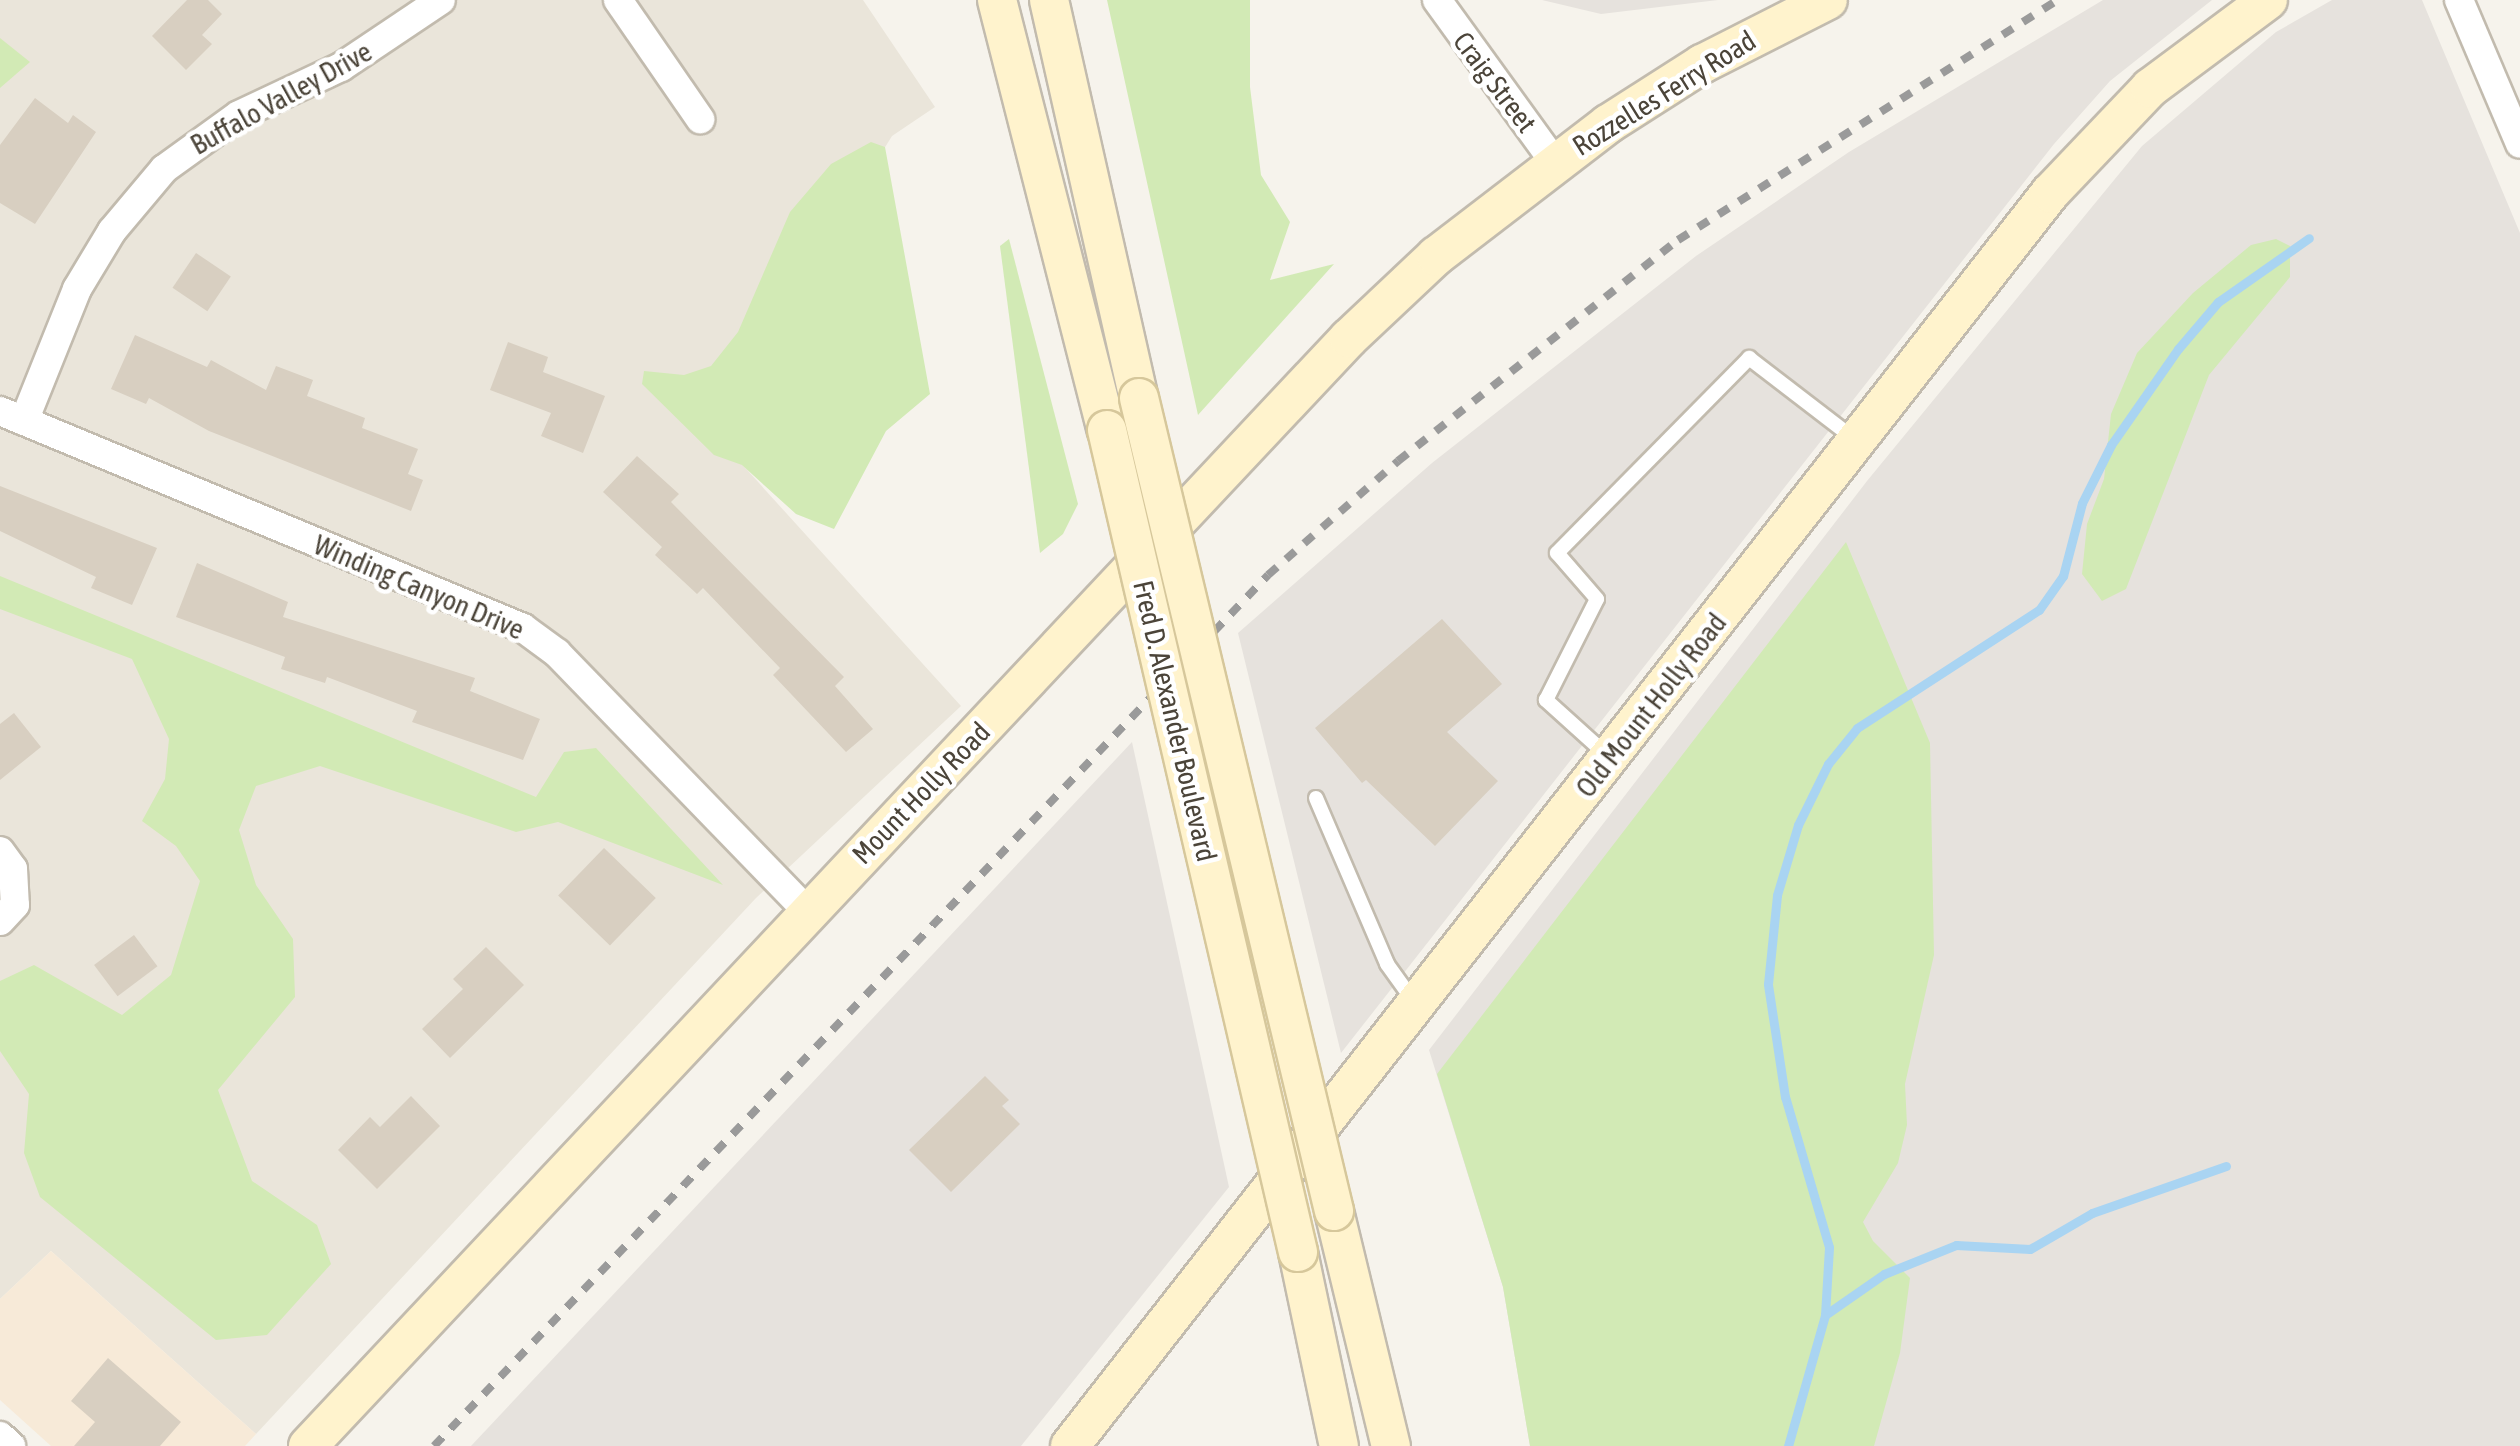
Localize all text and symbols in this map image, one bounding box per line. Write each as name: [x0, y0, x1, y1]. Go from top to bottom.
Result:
street label: Rozzelles Ferry Road: [1566, 23, 1762, 163]
street label: Craig Street: [1446, 25, 1544, 139]
street label: Buffalo Valley Drive: [185, 34, 377, 162]
street label: Winding Canyon Drive: [309, 528, 529, 646]
street label: Fred D. Alexander Boulevard: [1126, 577, 1224, 865]
street label: Old Mount Holly Road: [1569, 606, 1733, 804]
street label: Mount Holly Road: [845, 715, 997, 871]

